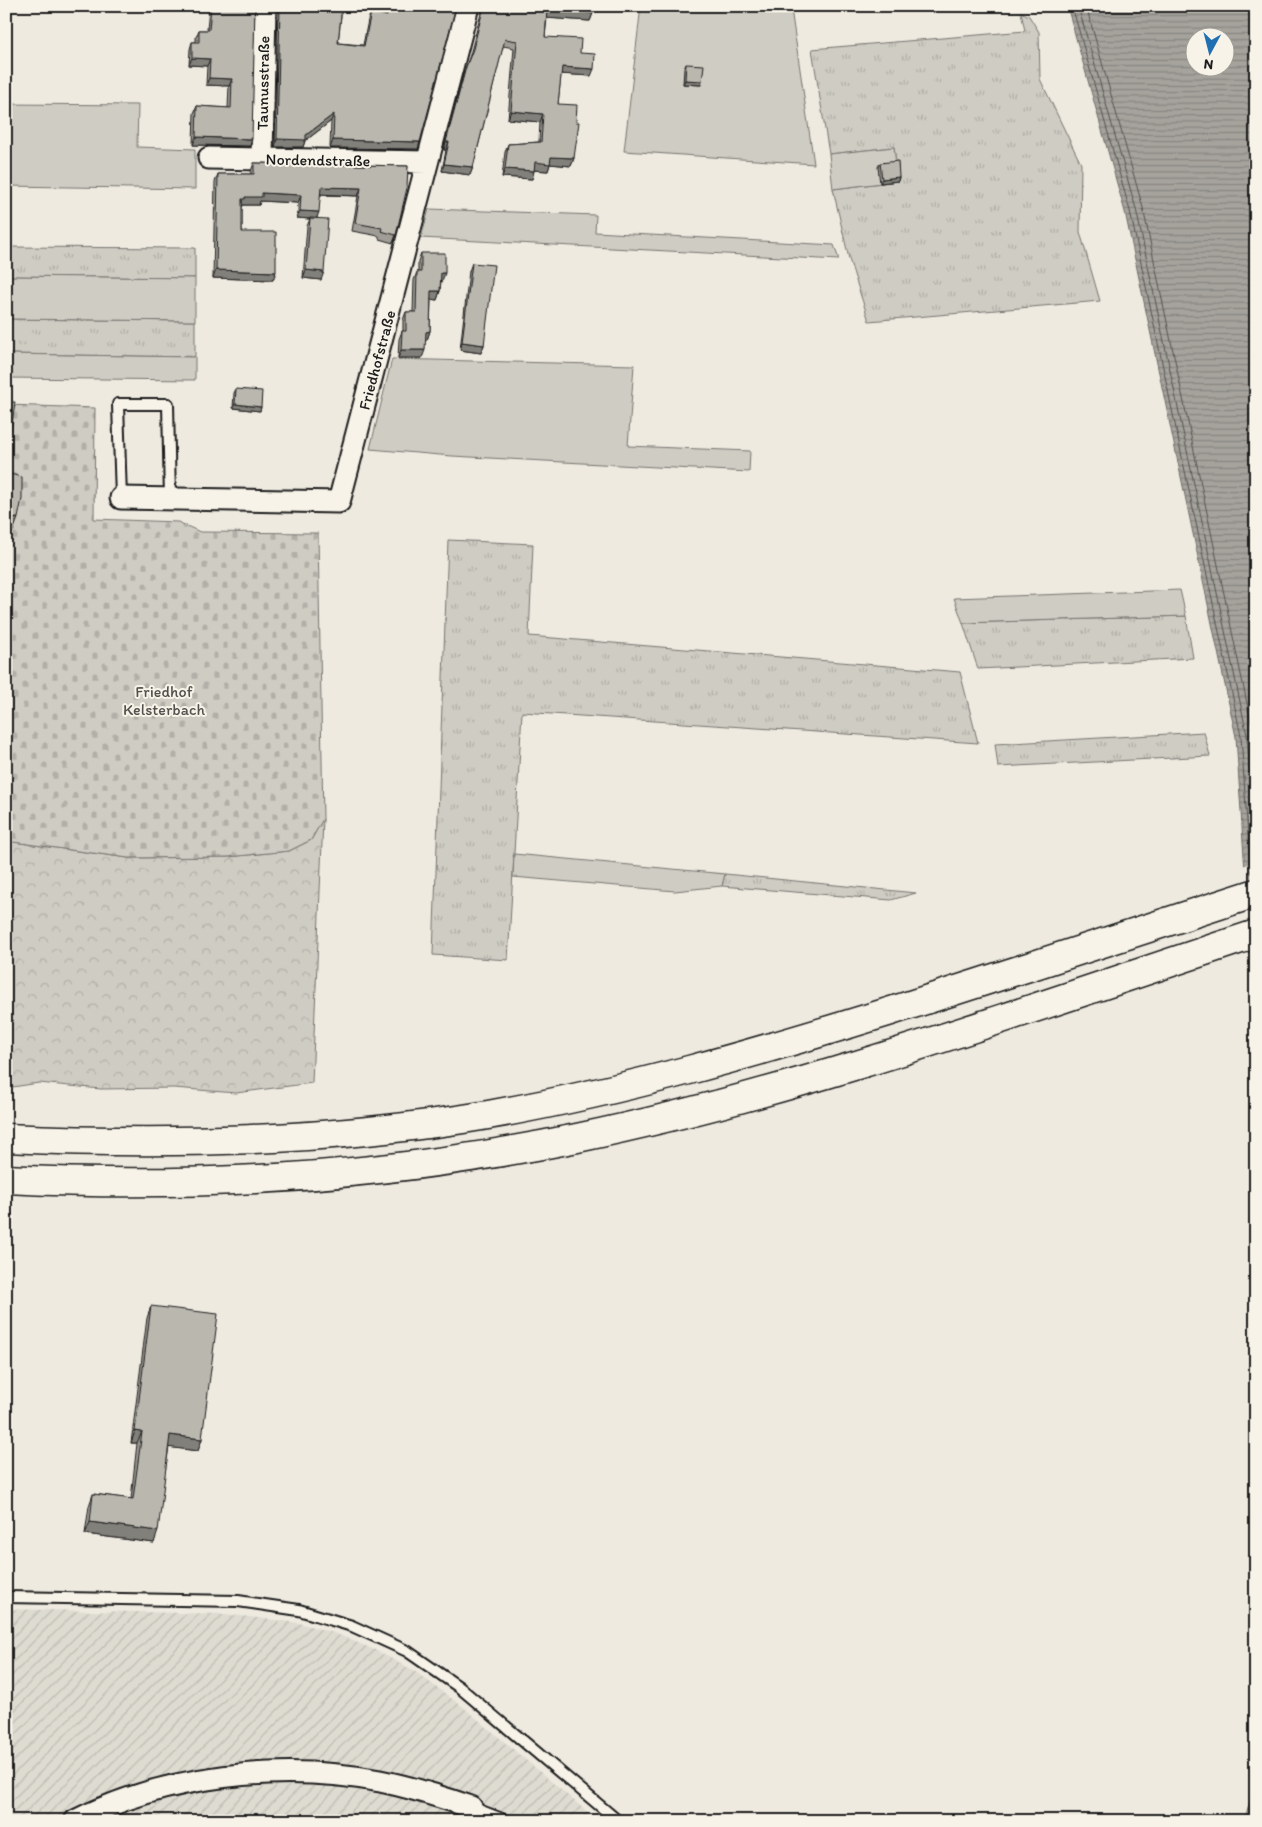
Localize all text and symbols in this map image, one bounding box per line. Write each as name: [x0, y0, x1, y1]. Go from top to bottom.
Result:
north arrow: [1184, 28, 1234, 78]
street label: Taunusstraße: [253, 36, 273, 130]
text: N: [1203, 55, 1214, 73]
street label: Nordendstraße: [266, 150, 370, 170]
street label: Friedhofstraße: [355, 308, 399, 412]
park label: Friedhof Kelsterbach: [123, 682, 205, 719]

